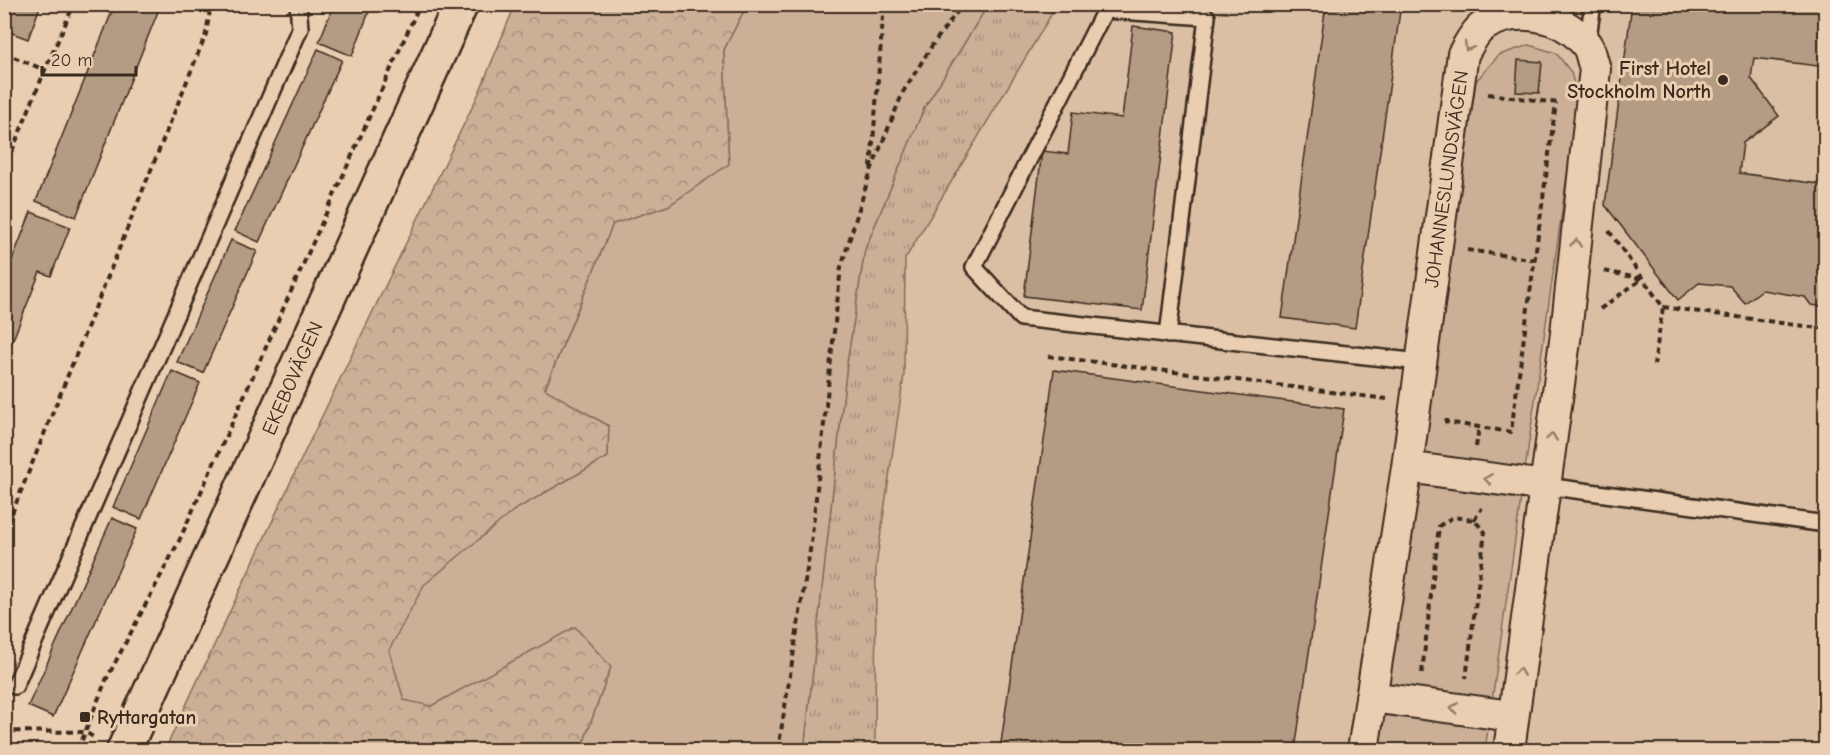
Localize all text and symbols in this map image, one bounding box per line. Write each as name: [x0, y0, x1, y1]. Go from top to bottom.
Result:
scale bar: [42, 39, 136, 77]
one-way arrow: [1464, 41, 1476, 51]
text: 20 m: [51, 50, 92, 71]
place label: First Hotel Stockholm North: [1567, 57, 1711, 103]
street label: JOHANNESLUNDSVÄGEN: [1420, 69, 1473, 289]
marker: First Hotel Stockholm North: [1716, 73, 1730, 87]
one-way arrow: [1569, 239, 1582, 248]
street label: EKEBOVÄGEN: [257, 318, 328, 438]
one-way arrow: [1546, 432, 1558, 442]
one-way arrow: [1483, 473, 1492, 485]
one-way arrow: [1512, 667, 1524, 676]
one-way arrow: [1450, 703, 1459, 715]
place label: Ryttargatan: [97, 706, 196, 729]
marker: Ryttargatan: [78, 710, 92, 724]

